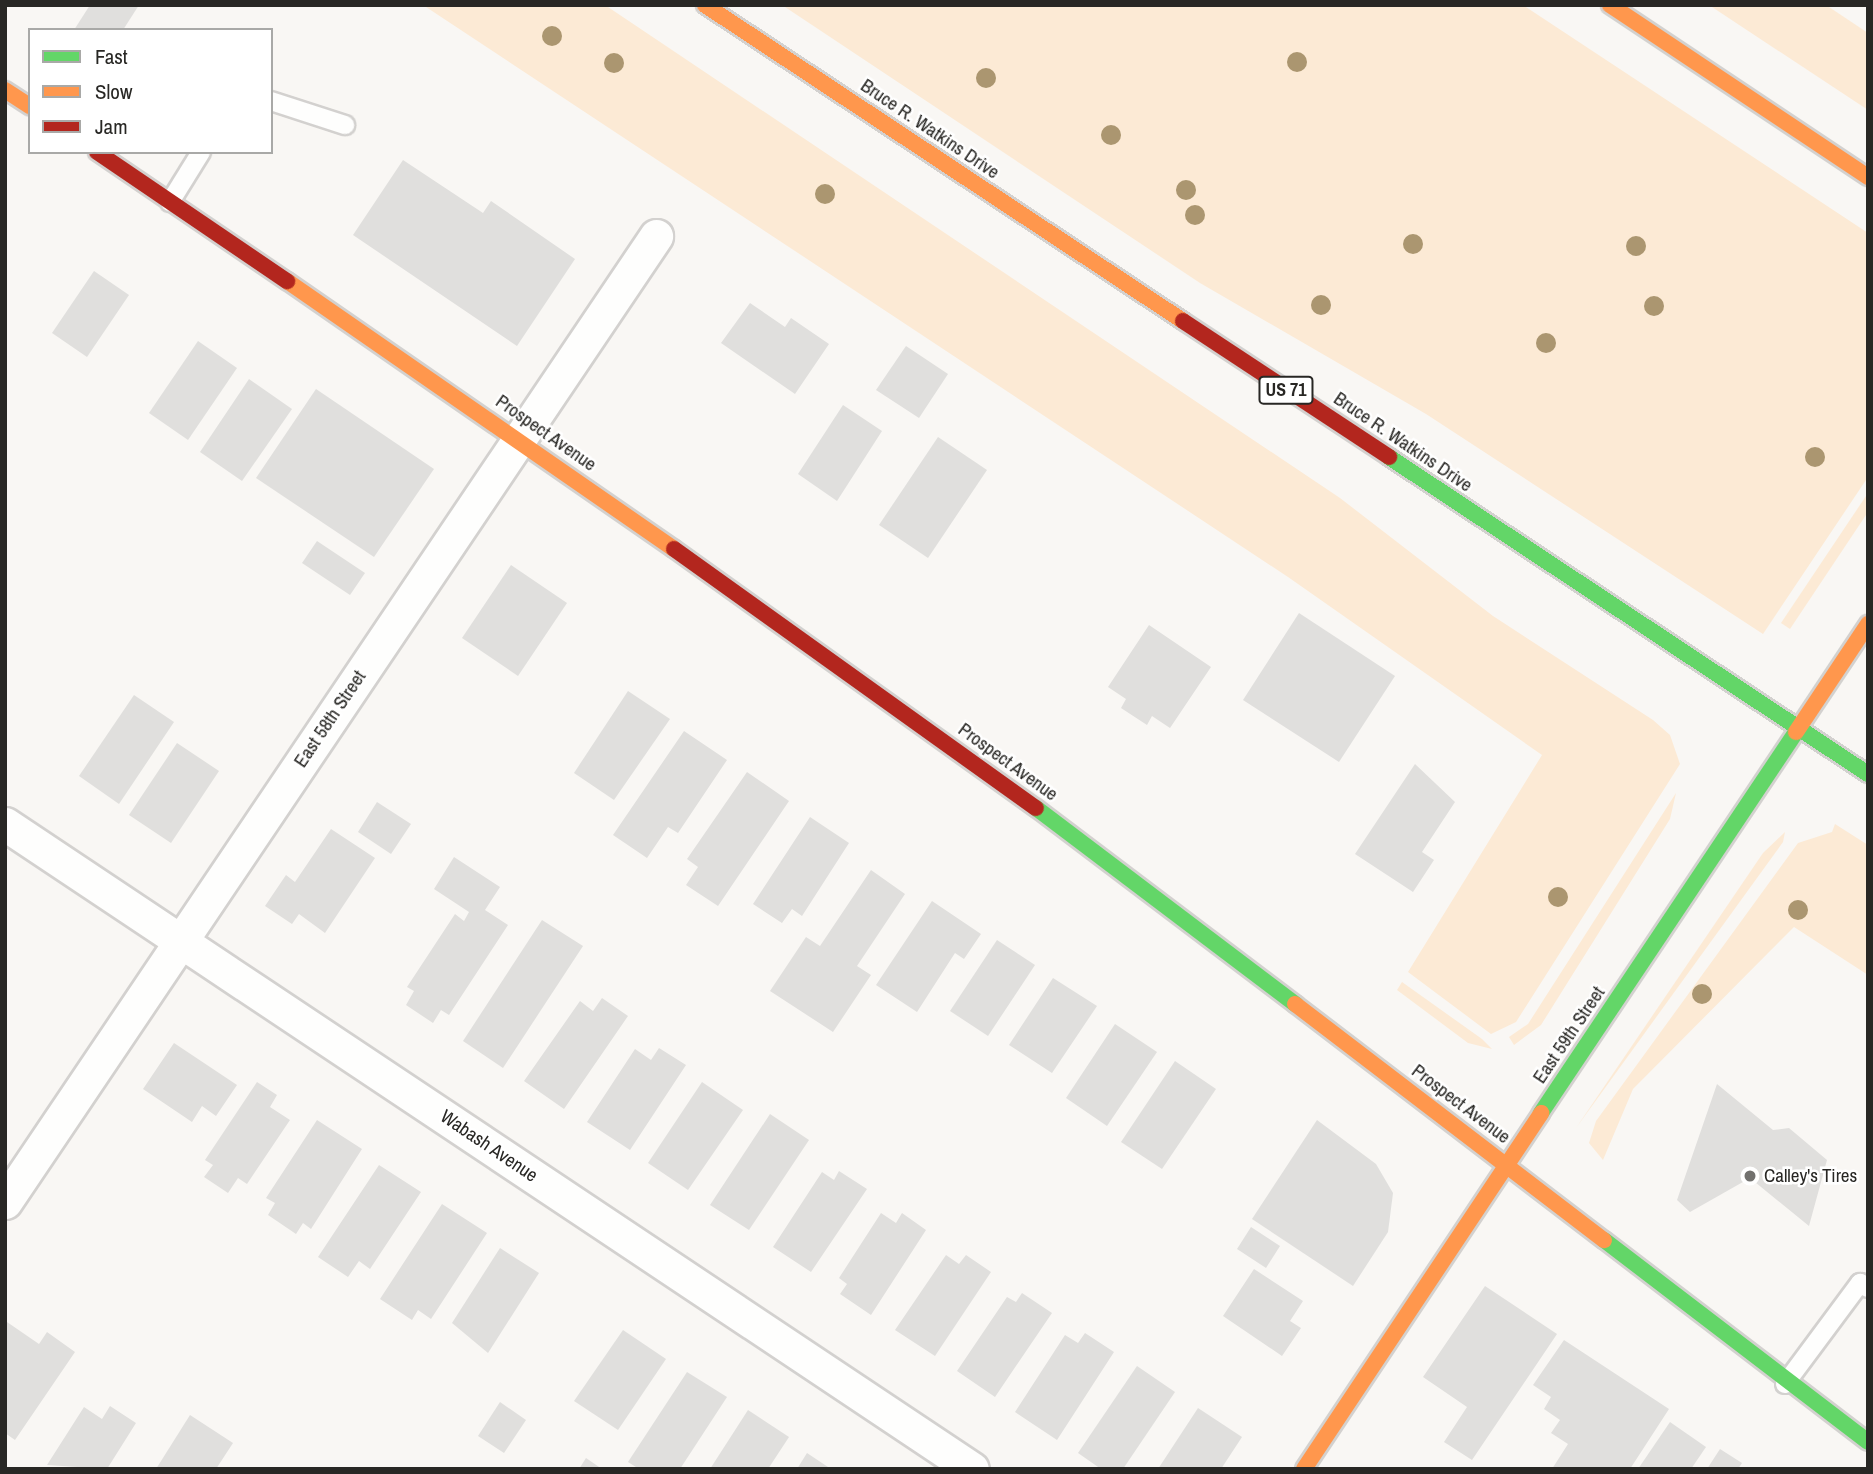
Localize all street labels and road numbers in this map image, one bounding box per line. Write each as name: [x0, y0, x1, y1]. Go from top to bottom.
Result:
street label: Bruce R. Watkins Drive: [856, 74, 1004, 184]
road number: US 71: [1258, 376, 1314, 404]
street label: Bruce R. Watkins Drive: [1329, 387, 1477, 497]
street label: Prospect Avenue: [491, 390, 601, 476]
street label: East 58th Street: [289, 666, 371, 772]
street label: Prospect Avenue: [953, 718, 1063, 806]
street label: East 59th Street: [1528, 982, 1610, 1088]
street label: Prospect Avenue: [1407, 1059, 1515, 1149]
street label: Wabash Avenue: [436, 1105, 542, 1187]

